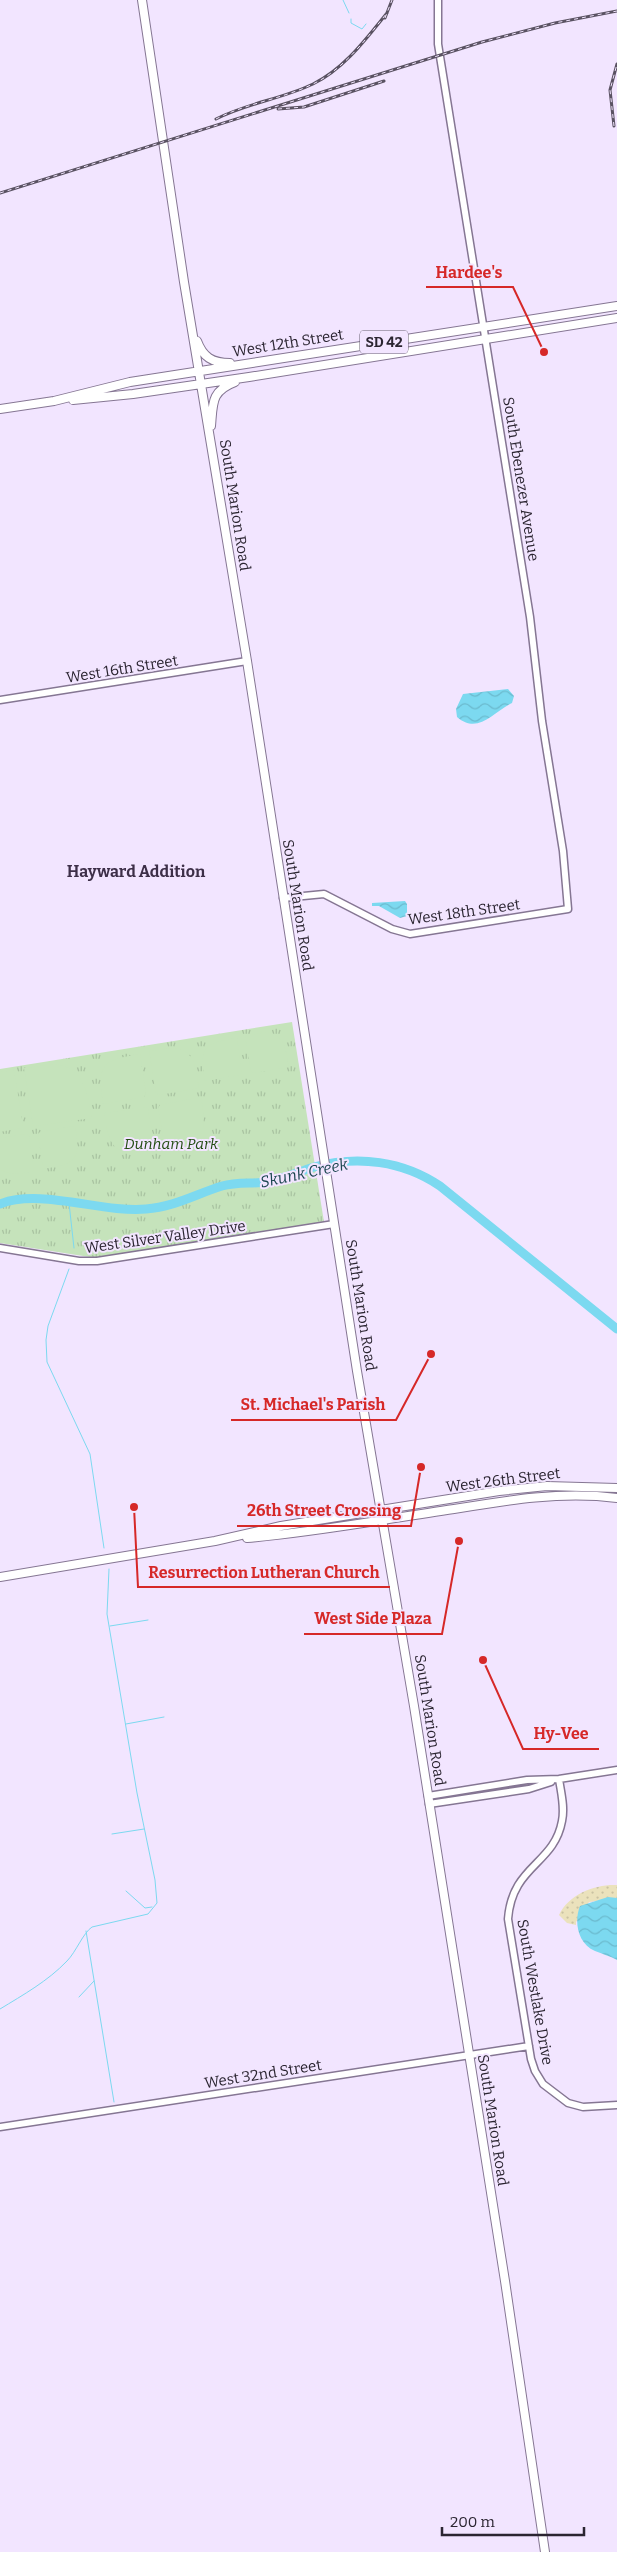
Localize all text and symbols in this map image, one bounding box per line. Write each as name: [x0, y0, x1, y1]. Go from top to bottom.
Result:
callout: Hardee's: [426, 256, 513, 287]
text: Hardee's: [436, 263, 503, 282]
street label: West 12th Street: [231, 325, 345, 361]
road number: SD 42: [360, 331, 408, 354]
street label: South Ebenezer Avenue: [499, 396, 543, 562]
street label: South Marion Road: [216, 438, 254, 572]
street label: West 16th Street: [65, 651, 180, 687]
street label: South Marion Road: [279, 838, 317, 972]
district label: Hayward Addition: [67, 862, 206, 881]
street label: West 18th Street: [407, 895, 522, 929]
park label: Dunham Park: [124, 1135, 219, 1153]
water label: Skunk Creek: [258, 1154, 350, 1192]
street label: West Silver Valley Drive: [83, 1217, 247, 1257]
street label: South Marion Road: [342, 1238, 380, 1372]
callout: St. Michael's Parish: [231, 1389, 396, 1420]
text: St. Michael's Parish: [240, 1395, 386, 1414]
street label: West 26th Street: [445, 1464, 562, 1496]
callout: 26th Street Crossing: [237, 1495, 411, 1526]
text: 26th Street Crossing: [247, 1501, 401, 1520]
callout: Resurrection Lutheran Church: [138, 1556, 390, 1587]
text: Resurrection Lutheran Church: [148, 1563, 380, 1582]
callout: West Side Plaza: [304, 1603, 442, 1634]
text: West Side Plaza: [314, 1609, 432, 1628]
street label: South Marion Road: [411, 1653, 449, 1787]
callout: Hy-Vee: [523, 1718, 599, 1749]
text: Hy-Vee: [533, 1724, 589, 1743]
street label: South Westlake Drive: [513, 1918, 557, 2066]
street label: South Marion Road: [474, 2053, 512, 2187]
street label: West 32nd Street: [203, 2056, 323, 2092]
scale bar: [442, 2504, 584, 2536]
text: 200 m: [450, 2513, 495, 2531]

